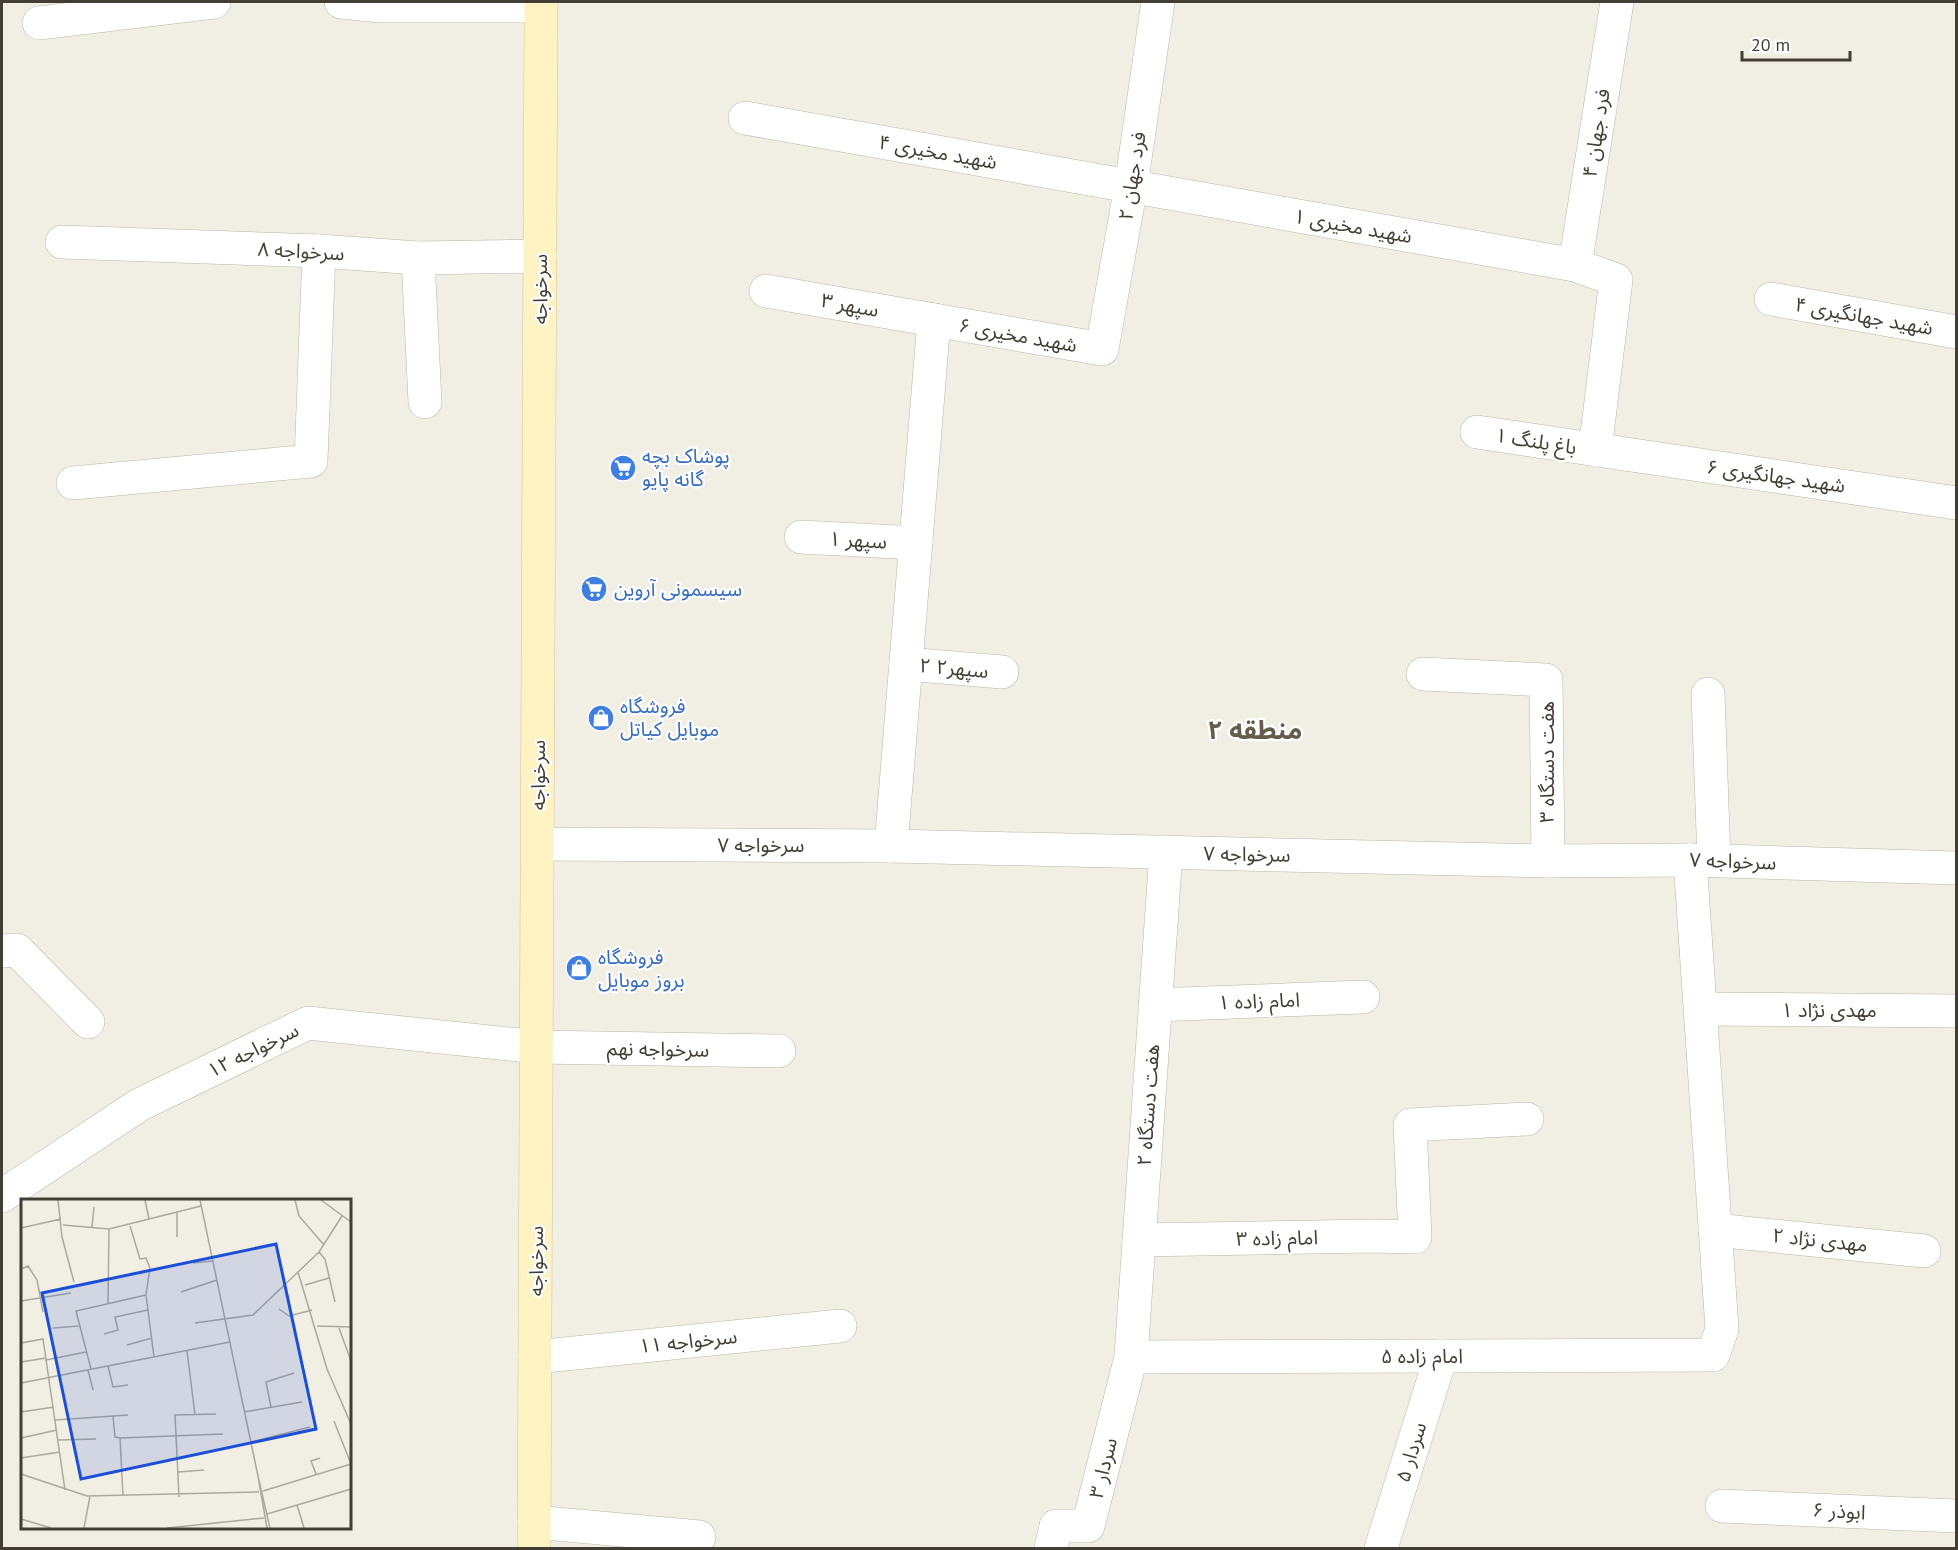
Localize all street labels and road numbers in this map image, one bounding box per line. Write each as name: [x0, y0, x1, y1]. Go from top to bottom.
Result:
street label: ۴ فرد جهان: [1576, 87, 1616, 179]
street label: ۴ شهید مخیری: [877, 129, 999, 175]
street label: ۲ فرد جهان: [1112, 130, 1152, 222]
street label: شهید مخیری ۱: [1292, 203, 1414, 249]
street label: ۸ سرخواجه: [257, 236, 345, 266]
street label: سرخواجه: [527, 254, 553, 324]
street label: ۳ سپهر: [819, 287, 881, 323]
street label: ۴ شهید جهانگیری: [1793, 291, 1935, 341]
street label: شهید مخیری ۶: [957, 312, 1079, 358]
street label: ۱ باغ پلنگ: [1493, 422, 1578, 462]
street label: ۶ شهید جهانگیری: [1705, 453, 1847, 499]
street label: ۱ سپهر: [828, 526, 888, 555]
street label: ۲ سپهر۲: [918, 652, 990, 684]
street label: ۳ هفت دستگاه: [1534, 701, 1560, 823]
street label: سرخواجه: [525, 740, 551, 810]
street label: سرخواجه ۷: [717, 832, 805, 858]
street label: سرخواجه ۷: [1203, 840, 1291, 868]
street label: سرخواجه ۷: [1689, 846, 1777, 876]
street label: ۱ امام زاده: [1218, 987, 1301, 1017]
street label: ۱ مهدی نژاد: [1781, 997, 1877, 1023]
street label: ۱۲ سرخواجه: [203, 1017, 303, 1083]
street label: سرخواجه نهم: [607, 1035, 709, 1065]
street label: هفت دستگاه ۲: [1131, 1043, 1165, 1167]
street label: ۲ مهدی نژاد: [1771, 1222, 1869, 1258]
street label: ۳ امام زاده: [1236, 1224, 1318, 1254]
street label: سرخواجه: [523, 1226, 549, 1296]
street label: ۱۱ سرخواجه: [638, 1323, 738, 1359]
street label: ۵ امام زاده: [1381, 1343, 1463, 1371]
street label: ۵ سردار: [1390, 1419, 1432, 1485]
street label: ۳ سردار: [1083, 1435, 1123, 1501]
street label: ابوذر ۶: [1812, 1497, 1866, 1525]

